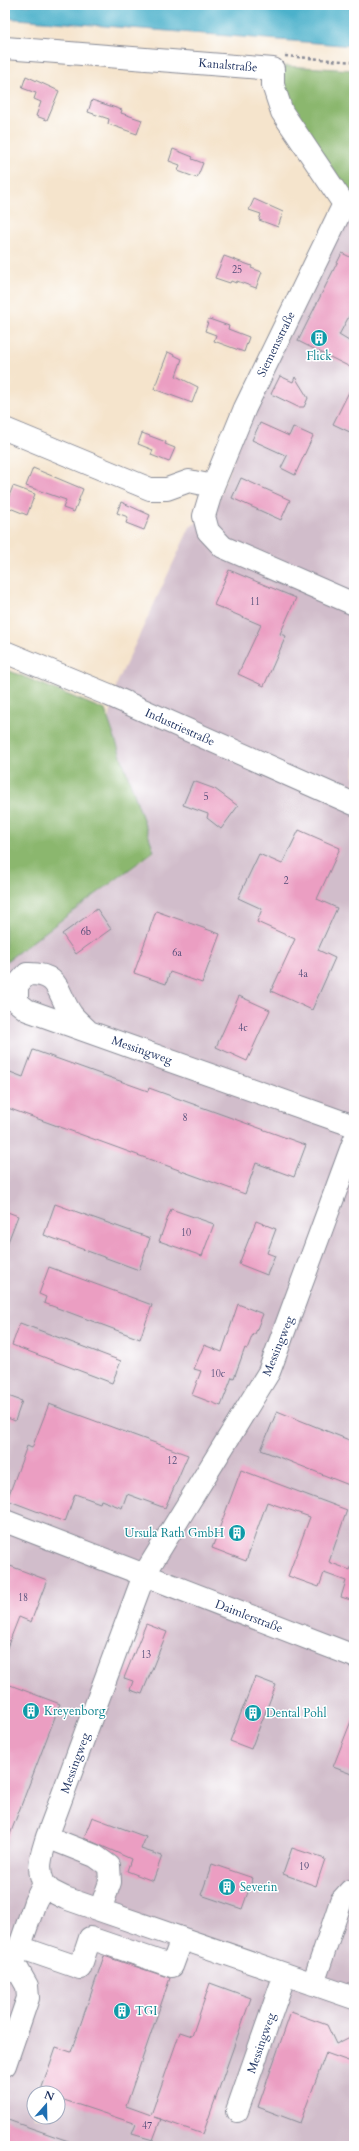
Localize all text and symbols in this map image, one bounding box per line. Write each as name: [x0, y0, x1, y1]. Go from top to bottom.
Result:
street label: Kanalstraße: [198, 54, 258, 76]
house number: 25: [232, 263, 242, 277]
street label: Siemensstraße: [253, 308, 299, 380]
building icon: Flick: [309, 328, 329, 348]
place label: Flick: [306, 348, 332, 364]
house number: 11: [250, 595, 260, 609]
street label: Industriestraße: [143, 704, 217, 750]
house number: 5: [203, 790, 209, 804]
house number: 2: [283, 874, 289, 888]
house number: 6b: [81, 925, 91, 939]
house number: 6a: [172, 946, 182, 960]
house number: 4a: [298, 967, 308, 981]
house number: 4c: [238, 1021, 248, 1035]
street label: Messingweg: [109, 1032, 175, 1068]
house number: 8: [182, 1111, 188, 1125]
house number: 10: [181, 1226, 191, 1240]
street label: Messingweg: [259, 1313, 297, 1378]
house number: 10c: [211, 1367, 226, 1381]
house number: 12: [167, 1454, 177, 1468]
building icon: Ursula Rath GmbH: [227, 1523, 247, 1543]
place label: Ursula Rath GmbH: [125, 1525, 224, 1541]
house number: 18: [18, 1591, 28, 1605]
street label: Daimlerstraße: [213, 1596, 285, 1636]
house number: 13: [141, 1648, 151, 1662]
building icon: Kreyenborg: [21, 1701, 41, 1721]
place label: Kreyenborg: [44, 1703, 106, 1719]
building icon: Dental Pohl: [243, 1703, 263, 1723]
place label: Dental Pohl: [266, 1705, 327, 1721]
street label: Messingweg: [57, 1730, 93, 1796]
house number: 19: [299, 1860, 309, 1874]
building icon: Severin: [217, 1877, 237, 1897]
place label: Severin: [240, 1879, 278, 1895]
building icon: TGI: [112, 2001, 132, 2021]
place label: TGI: [135, 2003, 157, 2019]
street label: Messingweg: [243, 2010, 279, 2076]
north arrow: [26, 2085, 66, 2125]
text: N: [42, 2087, 57, 2105]
house number: 47: [142, 2119, 152, 2133]

